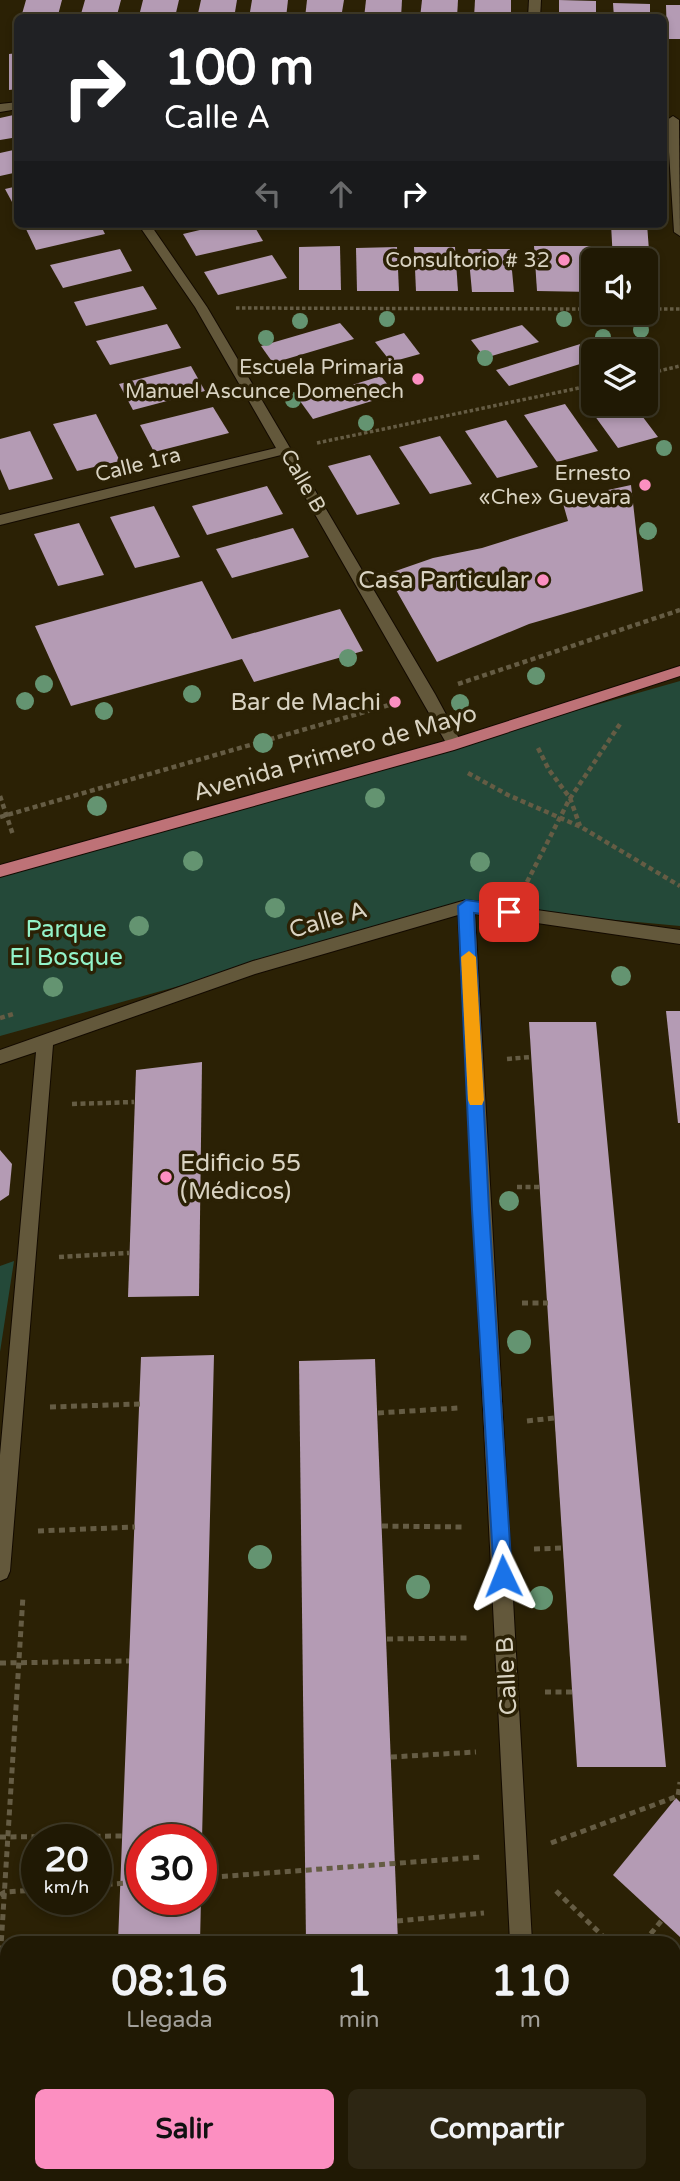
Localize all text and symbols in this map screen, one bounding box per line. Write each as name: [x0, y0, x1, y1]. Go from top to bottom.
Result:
text: 100 m: [164, 39, 314, 98]
icon: right: [49, 42, 140, 133]
text: Calle A: [164, 99, 270, 137]
icon: left: [249, 175, 287, 213]
icon: ahead: [322, 175, 360, 213]
icon: right: [395, 175, 433, 213]
place label: Consultorio # 32: [385, 248, 550, 273]
map controls: [581, 248, 658, 416]
button: sound: [581, 248, 658, 325]
marker: Consultorio # 32: [556, 252, 572, 268]
button: layers: [581, 339, 658, 416]
place label: Escuela Primaria Manuel Ascunce Domenech: [125, 355, 404, 404]
marker: Escuela Primaria Manuel Ascunce Domenech: [410, 371, 426, 387]
street label: Calle 1ra: [93, 442, 183, 488]
street label: Calle B: [275, 445, 331, 517]
place label: Ernesto «Che» Guevara: [479, 461, 631, 510]
marker: Ernesto «Che» Guevara: [637, 477, 653, 493]
place label: Casa Particular: [358, 566, 530, 595]
marker: Casa Particular: [535, 572, 551, 588]
place label: Bar de Machi: [230, 688, 381, 717]
marker: Bar de Machi: [387, 694, 403, 710]
street label: Avenida Primero de Mayo: [190, 699, 480, 807]
pin: [479, 882, 539, 942]
icon: arrive: [490, 893, 528, 931]
street label: Calle A: [286, 895, 370, 945]
park label: Parque El Bosque: [9, 915, 123, 972]
place label: Edificio 55 (Médicos): [180, 1149, 301, 1206]
marker: Edificio 55 (Médicos): [158, 1169, 174, 1185]
position arrow: [466, 1539, 540, 1613]
street label: Calle B: [490, 1636, 524, 1716]
speed limit sign: 30: [126, 1824, 217, 1915]
text: 20: [45, 1839, 88, 1881]
text: km/h: [44, 1876, 89, 1898]
text: 08:16: [111, 1956, 228, 2007]
text: 1: [346, 1956, 372, 2007]
text: 110: [491, 1956, 570, 2007]
text: Llegada: [126, 2006, 213, 2034]
text: min: [339, 2006, 380, 2034]
text: m: [520, 2006, 541, 2034]
button: Salir: [35, 2089, 334, 2169]
button: Compartir: [348, 2089, 646, 2169]

